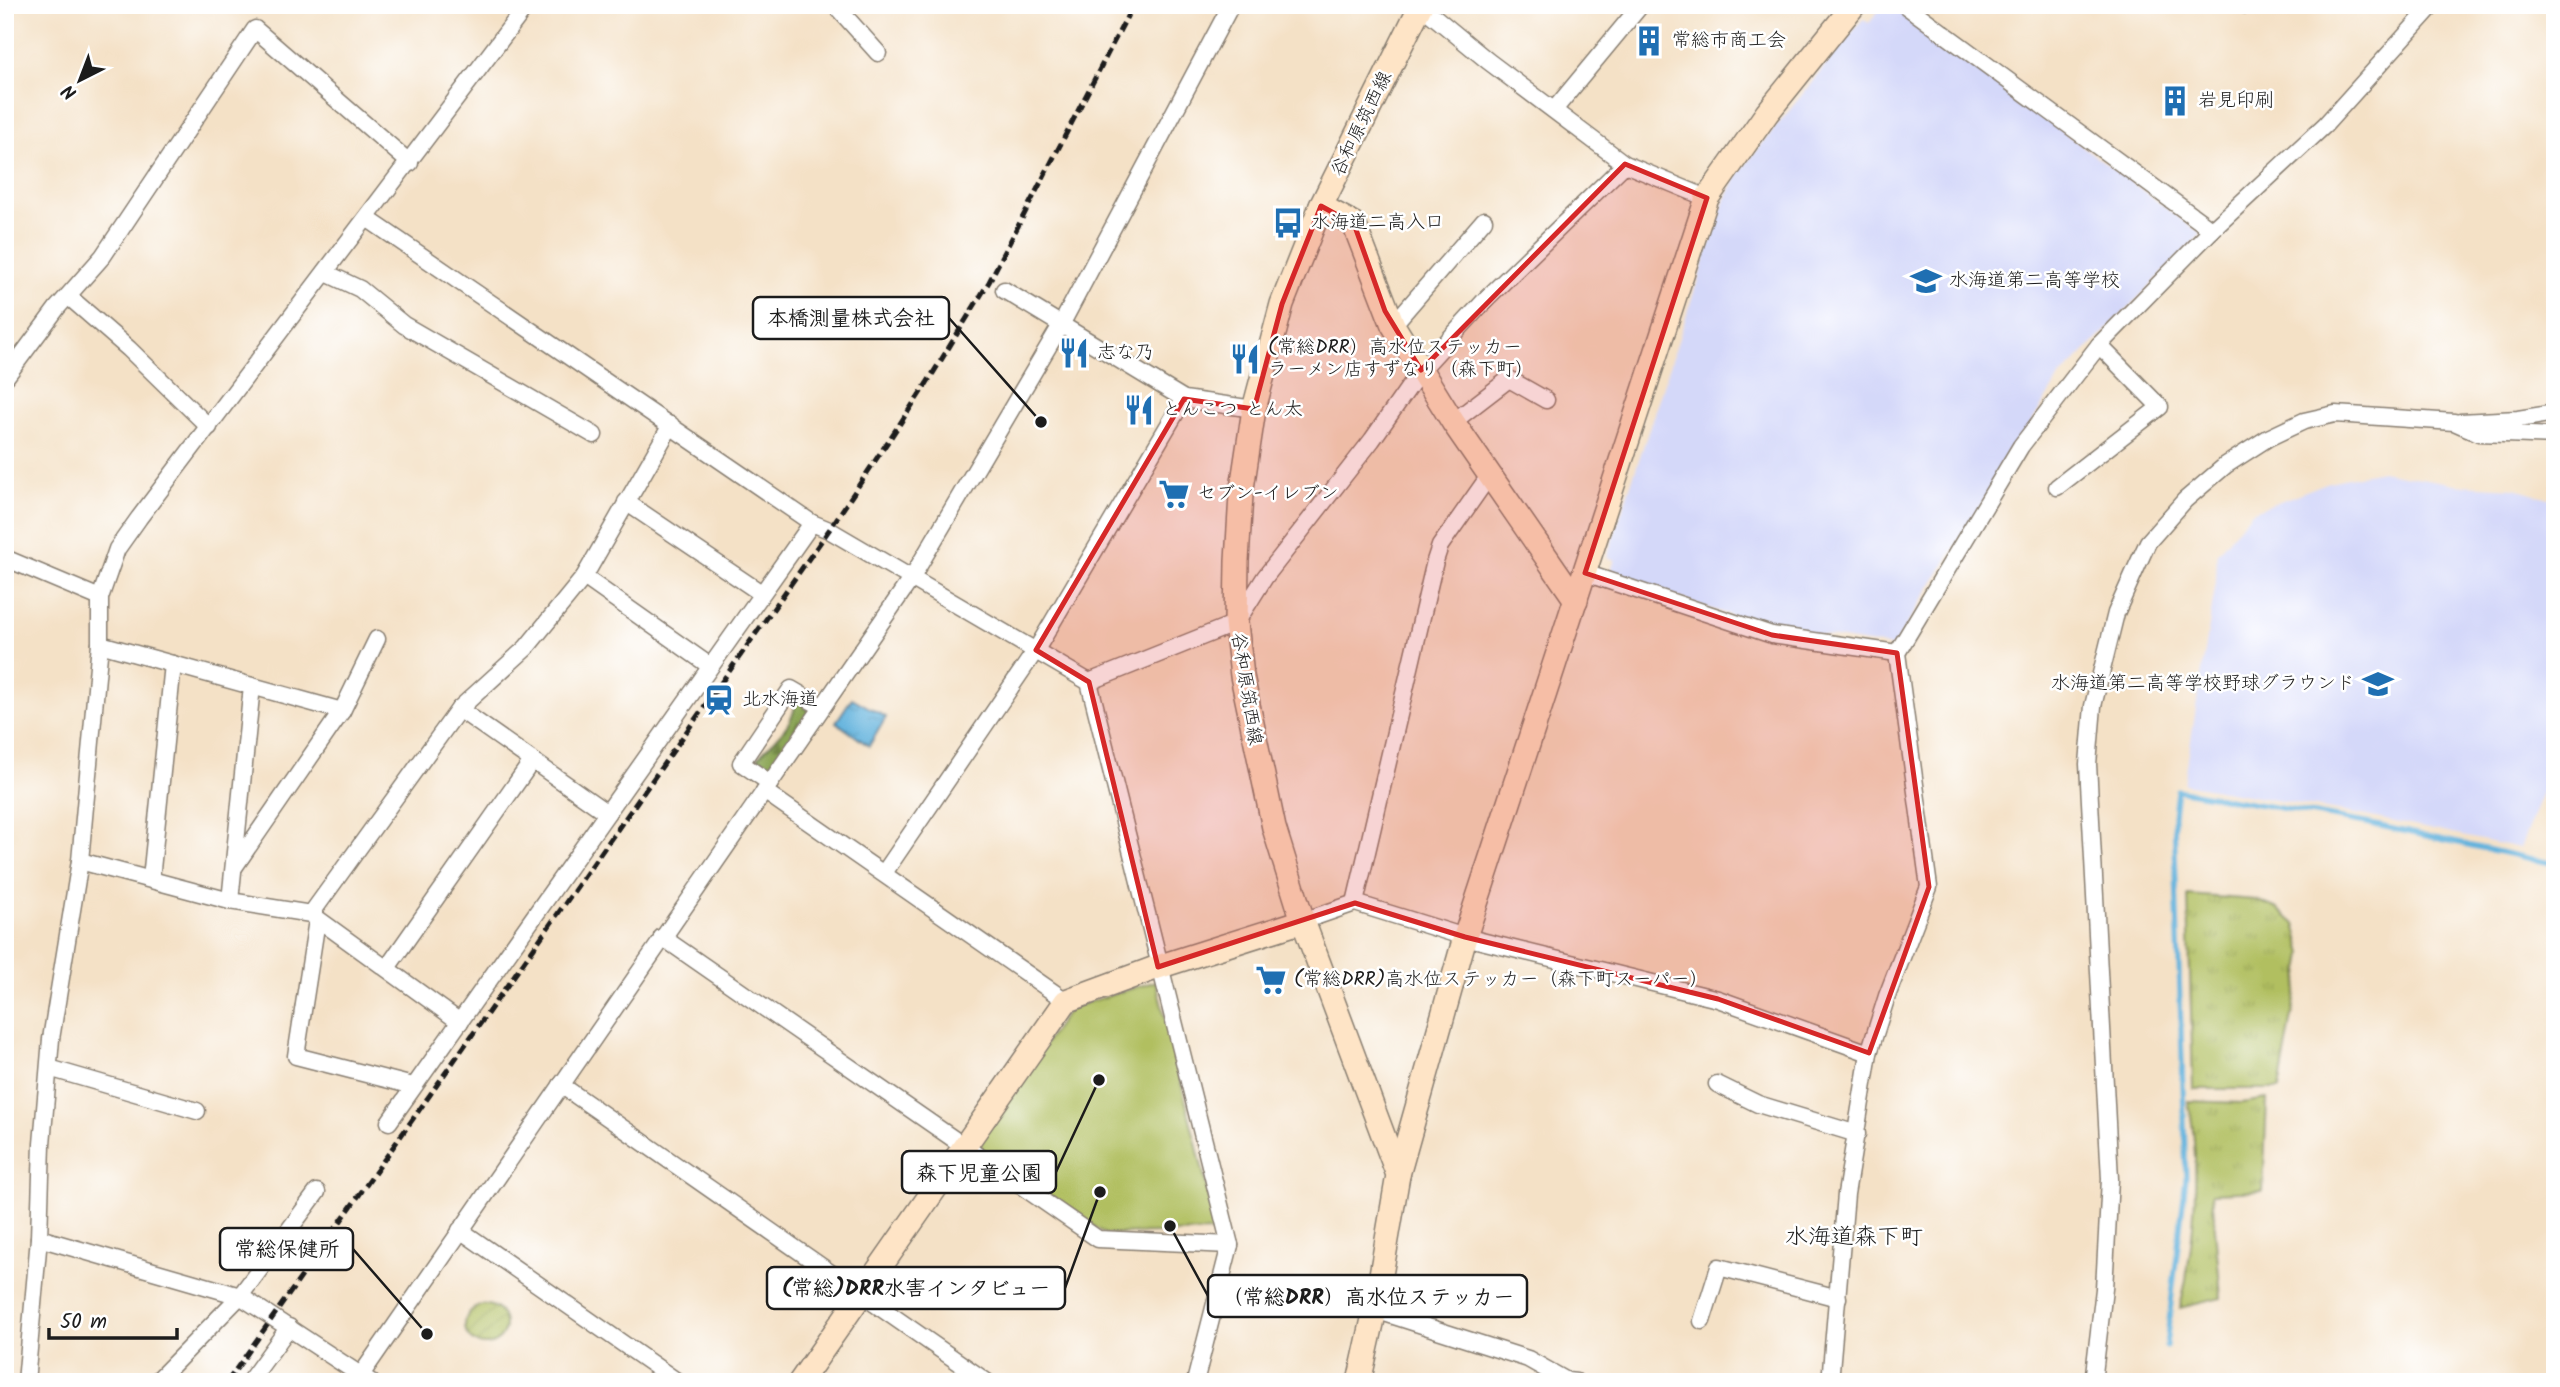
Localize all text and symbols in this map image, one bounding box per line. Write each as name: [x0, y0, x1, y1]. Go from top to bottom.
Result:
building icon: 常総市商工会: [1632, 24, 1666, 58]
place label: 常総市商工会: [1672, 26, 1786, 56]
north arrow: [46, 46, 116, 116]
street label: 谷和原筑西線: [1324, 66, 1400, 182]
text: N: [55, 76, 84, 106]
building icon: 岩見印刷: [2158, 84, 2192, 118]
place label: 岩見印刷: [2198, 86, 2274, 116]
bus stop icon: 水海道二高入口: [1271, 206, 1305, 240]
place label: 水海道二高入口: [1311, 208, 1444, 238]
school or university icon: 水海道第二高等学校: [1909, 264, 1943, 298]
place label: 水海道第二高等学校: [1949, 266, 2120, 296]
callout: 本橋測量株式会社: [753, 297, 949, 339]
text: 本橋測量株式会社: [767, 303, 935, 336]
place label: (常総DRR）高水位ステッカー ラーメン店すずなり（森下町）: [1268, 333, 1534, 385]
restaurant icon: 志な乃: [1057, 336, 1091, 370]
place label: 志な乃: [1097, 338, 1154, 368]
restaurant icon: (常総DRR）高水位ステッカー ラーメン店すずなり（森下町）: [1228, 342, 1262, 376]
restaurant icon: とんこつ とん太: [1122, 393, 1156, 427]
place label: とんこつ とん太: [1162, 395, 1303, 425]
supermarket icon: セブン-イレブン: [1157, 477, 1191, 511]
place label: セブン-イレブン: [1197, 479, 1339, 509]
street label: 谷和原筑西線: [1222, 630, 1270, 748]
school or university icon: 水海道第二高等学校野球グラウンド: [2361, 667, 2395, 701]
place label: 水海道第二高等学校野球グラウンド: [2051, 669, 2355, 699]
station icon: 北水海道: [702, 683, 736, 717]
place label: 北水海道: [742, 685, 818, 715]
supermarket icon: (常総DRR)高水位ステッカー（森下町スーパー）: [1254, 963, 1288, 997]
place label: (常総DRR)高水位ステッカー（森下町スーパー）: [1294, 965, 1709, 995]
callout: 森下児童公園: [902, 1151, 1056, 1193]
text: 森下児童公園: [916, 1158, 1042, 1191]
district label: 水海道森下町: [1785, 1220, 1923, 1256]
callout: 常総保健所: [220, 1228, 353, 1270]
text: 常総保健所: [235, 1234, 340, 1267]
callout: (常総)DRR水害インタビュー: [767, 1267, 1065, 1309]
text: (常総)DRR水害インタビュー: [782, 1273, 1050, 1306]
callout: （常総DRR）高水位ステッカー: [1208, 1275, 1527, 1317]
text: （常総DRR）高水位ステッカー: [1222, 1282, 1514, 1315]
scale bar: [49, 1296, 177, 1340]
text: 50 m: [60, 1306, 107, 1339]

